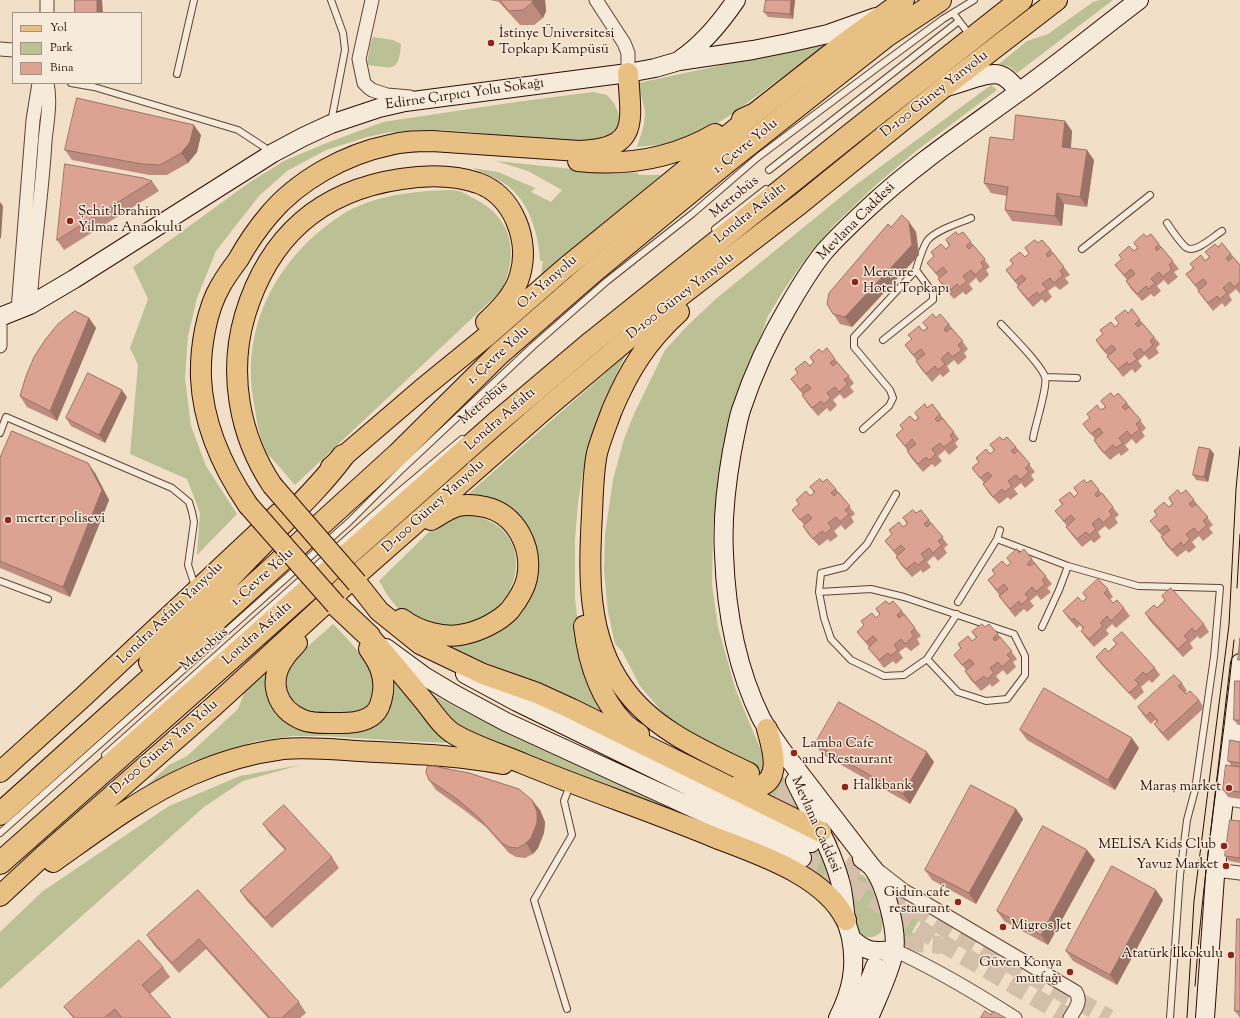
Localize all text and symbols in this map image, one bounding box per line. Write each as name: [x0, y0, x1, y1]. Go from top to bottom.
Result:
legend: [12, 12, 142, 84]
text: Yol: [50, 19, 67, 37]
place label: İstinye Üniversitesi Topkapı Kampüsü: [499, 27, 614, 60]
marker: İstinye Üniversitesi Topkapı Kampüsü: [486, 38, 496, 48]
text: Park: [50, 39, 73, 57]
street label: D-100 Güney Yanyolu: [878, 48, 992, 142]
text: Bina: [50, 59, 74, 77]
street label: Edirne Çırpıcı Yolu Sokağı: [385, 76, 545, 114]
street label: 1. Çevre Yolu: [710, 116, 782, 178]
street label: Metrobüs: [707, 173, 763, 223]
street label: Londra Asfaltı: [712, 180, 790, 248]
street label: Mevlana Caddesi: [815, 180, 899, 264]
place label: Şehit İbrahim Yılmaz Anaokulu: [78, 205, 182, 238]
marker: Şehit İbrahim Yılmaz Anaokulu: [65, 216, 75, 226]
street label: D-100 Güney Yanyolu: [624, 250, 738, 344]
street label: O-1 Yanyolu: [515, 252, 581, 314]
place label: Mercure Hotel Topkapı: [863, 266, 949, 298]
marker: Mercure Hotel Topkapı: [850, 277, 860, 287]
street label: 1. Çevre Yolu: [465, 323, 533, 389]
street label: Metrobüs: [456, 379, 512, 429]
street label: Londra Asfaltı: [463, 385, 539, 455]
street label: D-100 Güney Yanyolu: [380, 457, 488, 557]
place label: merter polisevi: [16, 512, 105, 528]
marker: merter polisevi: [3, 515, 13, 525]
street label: 1. Çevre Yolu: [228, 545, 298, 611]
street label: Londra Asfaltı Yanyolu: [115, 559, 227, 669]
street label: Londra Asfaltı: [220, 599, 296, 669]
street label: Metrobüs: [178, 625, 232, 675]
street label: D-100 Güney Yan Yolu: [108, 697, 222, 799]
place label: Lamba Cafe and Restaurant: [802, 737, 893, 770]
marker: Lamba Cafe and Restaurant: [789, 748, 799, 758]
street label: Mevlana Caddesi: [786, 774, 844, 876]
place label: Halkbank: [853, 779, 912, 795]
place label: Maraş market: [1140, 780, 1221, 796]
marker: Halkbank: [840, 782, 850, 792]
marker: Maraş market: [1224, 783, 1234, 793]
place label: MELİSA Kids Club: [1098, 838, 1216, 854]
marker: MELİSA Kids Club: [1219, 841, 1229, 851]
place label: Yavuz Market: [1136, 858, 1218, 874]
marker: Yavuz Market: [1221, 861, 1231, 871]
place label: Gidun cafe restaurant: [884, 886, 950, 918]
marker: Gidun cafe restaurant: [953, 897, 963, 907]
place label: Migros Jet: [1011, 919, 1071, 935]
marker: Migros Jet: [998, 922, 1008, 932]
place label: Atatürk İlkokulu: [1121, 947, 1223, 963]
marker: Atatürk İlkokulu: [1226, 950, 1236, 960]
place label: Güven Konya mutfağı: [979, 956, 1062, 988]
marker: Güven Konya mutfağı: [1065, 967, 1075, 977]

